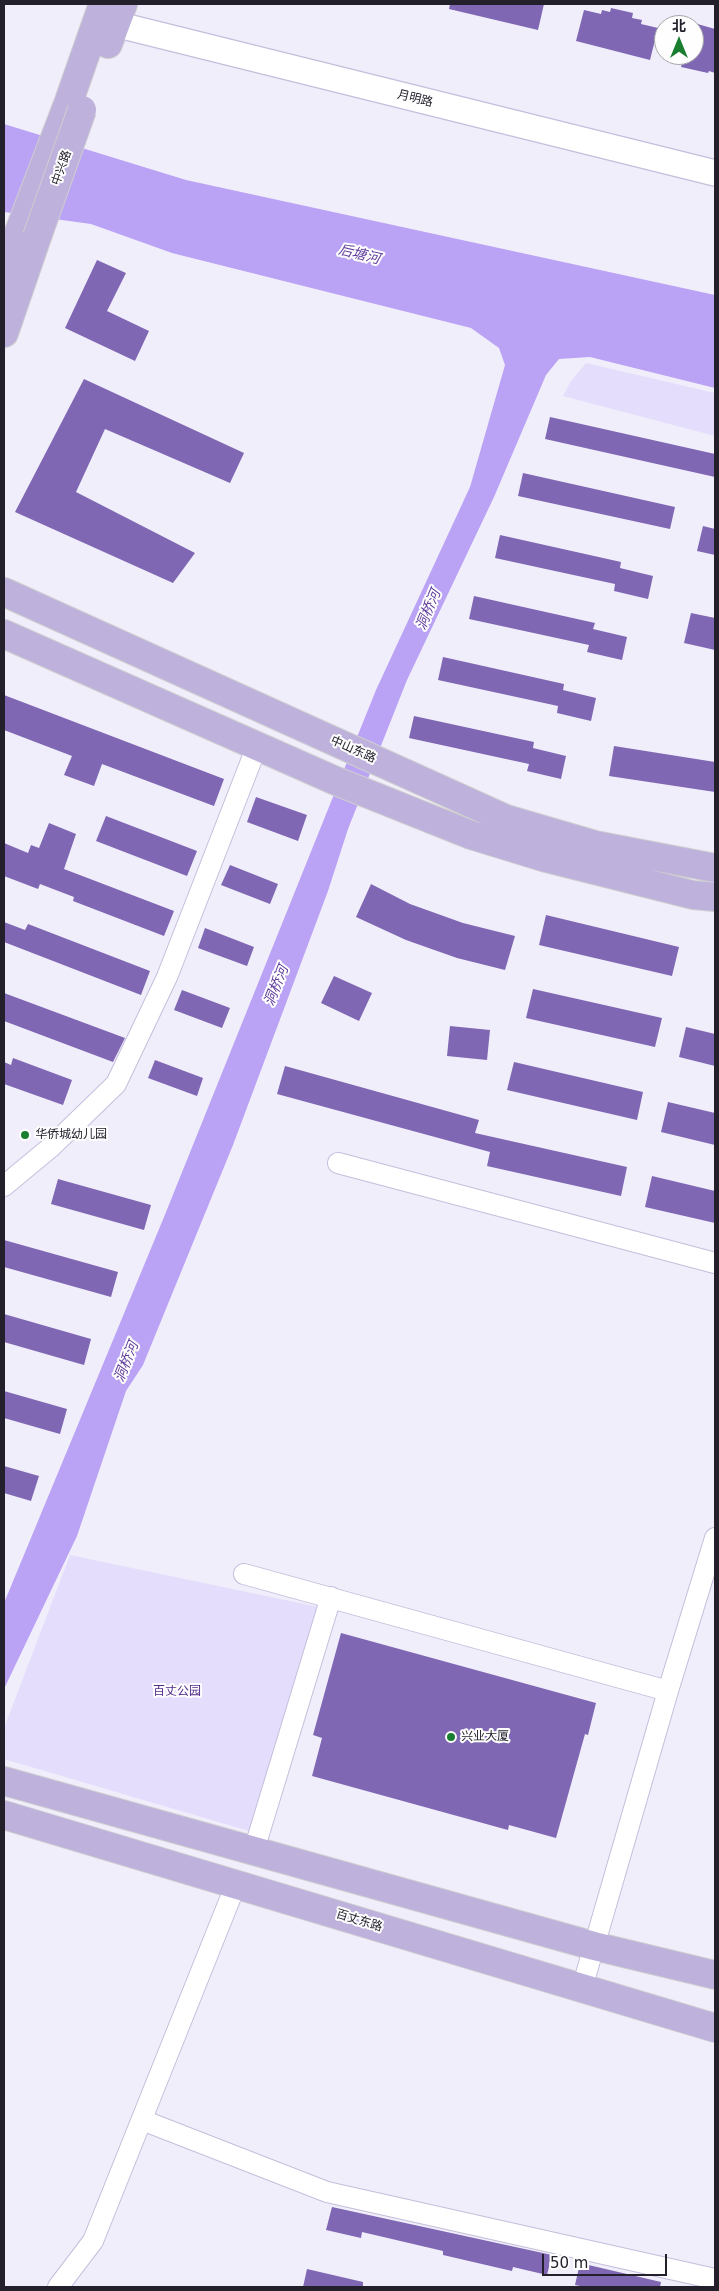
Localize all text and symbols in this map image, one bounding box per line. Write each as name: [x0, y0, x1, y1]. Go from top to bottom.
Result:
north arrow: [654, 15, 704, 65]
text: 北: [672, 18, 686, 34]
street label: 月明路: [396, 88, 434, 110]
street label: 中兴路: [49, 149, 75, 187]
water label: 后塘河: [337, 242, 381, 268]
water label: 洞桥河: [413, 587, 445, 633]
street label: 中山东路: [328, 734, 378, 766]
water label: 洞桥河: [261, 963, 293, 1009]
place label: 华侨城幼儿园: [35, 1128, 107, 1142]
marker: 华侨城幼儿园: [19, 1129, 31, 1141]
water label: 洞桥河: [111, 1339, 143, 1385]
park label: 百丈公园: [153, 1685, 201, 1699]
place label: 兴业大厦: [461, 1730, 509, 1744]
marker: 兴业大厦: [445, 1731, 457, 1743]
street label: 百丈东路: [334, 1907, 384, 1935]
scale bar: [544, 2244, 669, 2276]
text: 50 m: [550, 2254, 588, 2272]

